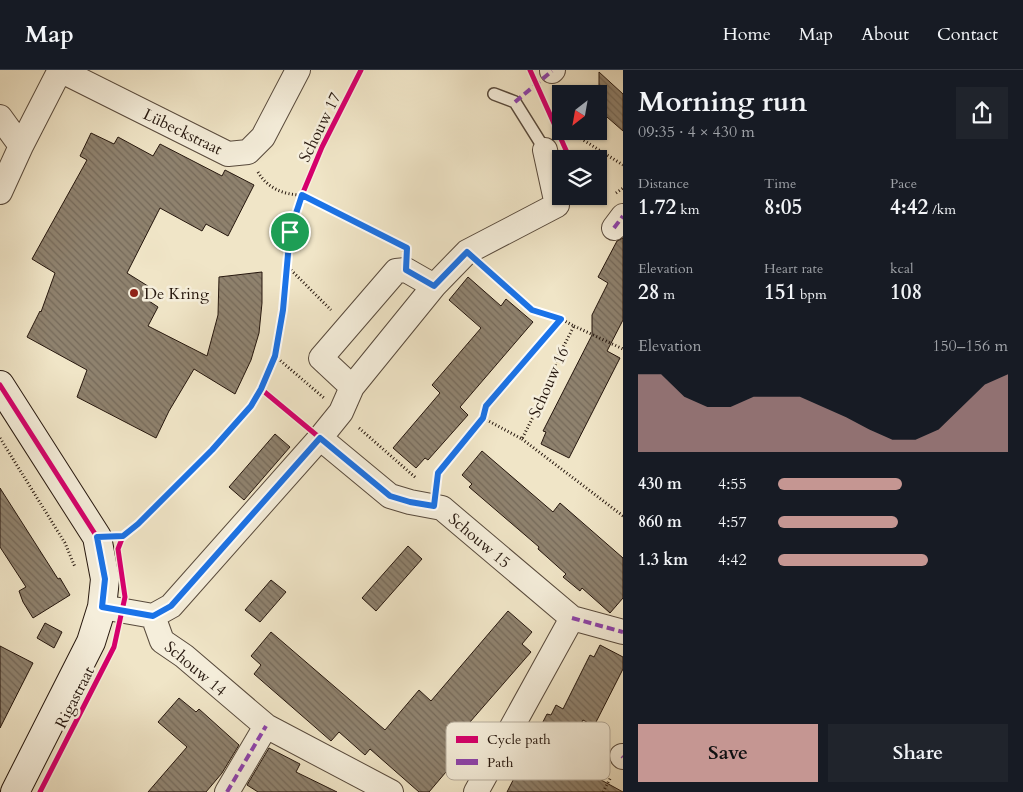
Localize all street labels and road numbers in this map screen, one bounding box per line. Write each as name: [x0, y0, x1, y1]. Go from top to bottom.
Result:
street label: Schouw 17: [294, 89, 346, 166]
street label: Lübeckstraat: [139, 103, 226, 160]
street label: Schouw 16: [524, 344, 574, 421]
street label: Schouw 15: [444, 508, 515, 573]
street label: Schouw 14: [160, 636, 231, 701]
street label: Rigastraat: [50, 663, 100, 732]

